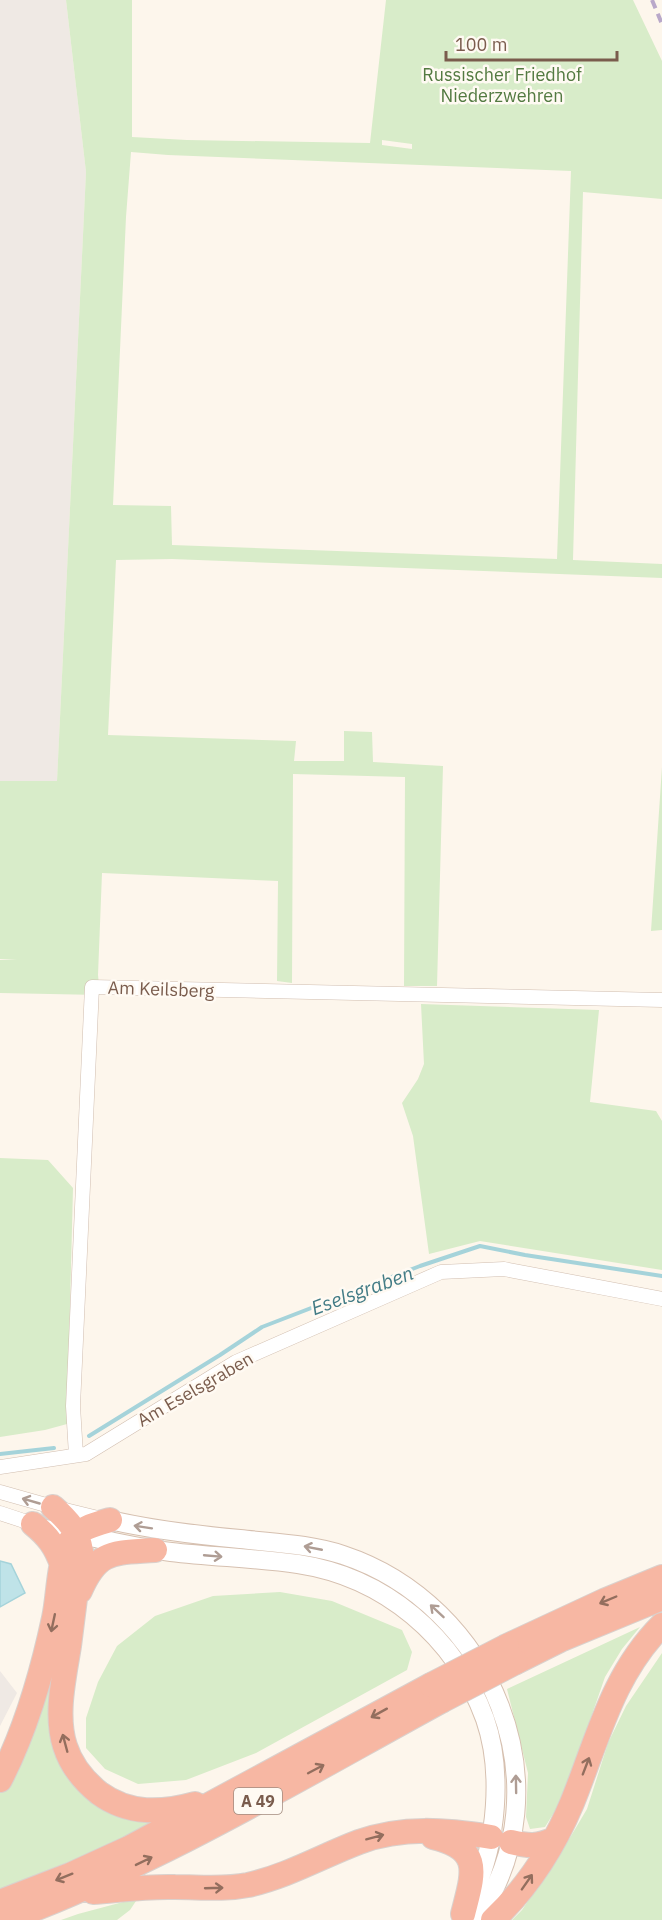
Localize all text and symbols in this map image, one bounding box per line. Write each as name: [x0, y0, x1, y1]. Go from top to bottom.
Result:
scale bar: [446, 24, 617, 62]
text: 100 m: [455, 33, 507, 56]
park label: Russischer Friedhof Niederzwehren: [422, 63, 582, 107]
street label: Am Keilsberg: [107, 976, 215, 1002]
water label: Eselsgraben: [307, 1259, 417, 1321]
street label: Am Eselsgraben: [133, 1346, 257, 1432]
one-way arrow: [22, 1495, 41, 1506]
one-way arrow: [133, 1521, 153, 1532]
one-way arrow: [304, 1542, 324, 1553]
one-way arrow: [202, 1551, 222, 1562]
one-way arrow: [599, 1594, 617, 1606]
one-way arrow: [429, 1604, 444, 1618]
one-way arrow: [47, 1613, 58, 1632]
one-way arrow: [371, 1707, 388, 1719]
one-way arrow: [59, 1734, 70, 1753]
one-way arrow: [581, 1757, 592, 1775]
one-way arrow: [307, 1763, 325, 1774]
one-way arrow: [510, 1774, 522, 1794]
road number: A 49: [234, 1788, 282, 1814]
one-way arrow: [365, 1831, 384, 1843]
one-way arrow: [135, 1855, 153, 1866]
one-way arrow: [56, 1872, 74, 1883]
one-way arrow: [521, 1874, 533, 1890]
one-way arrow: [204, 1883, 224, 1894]

